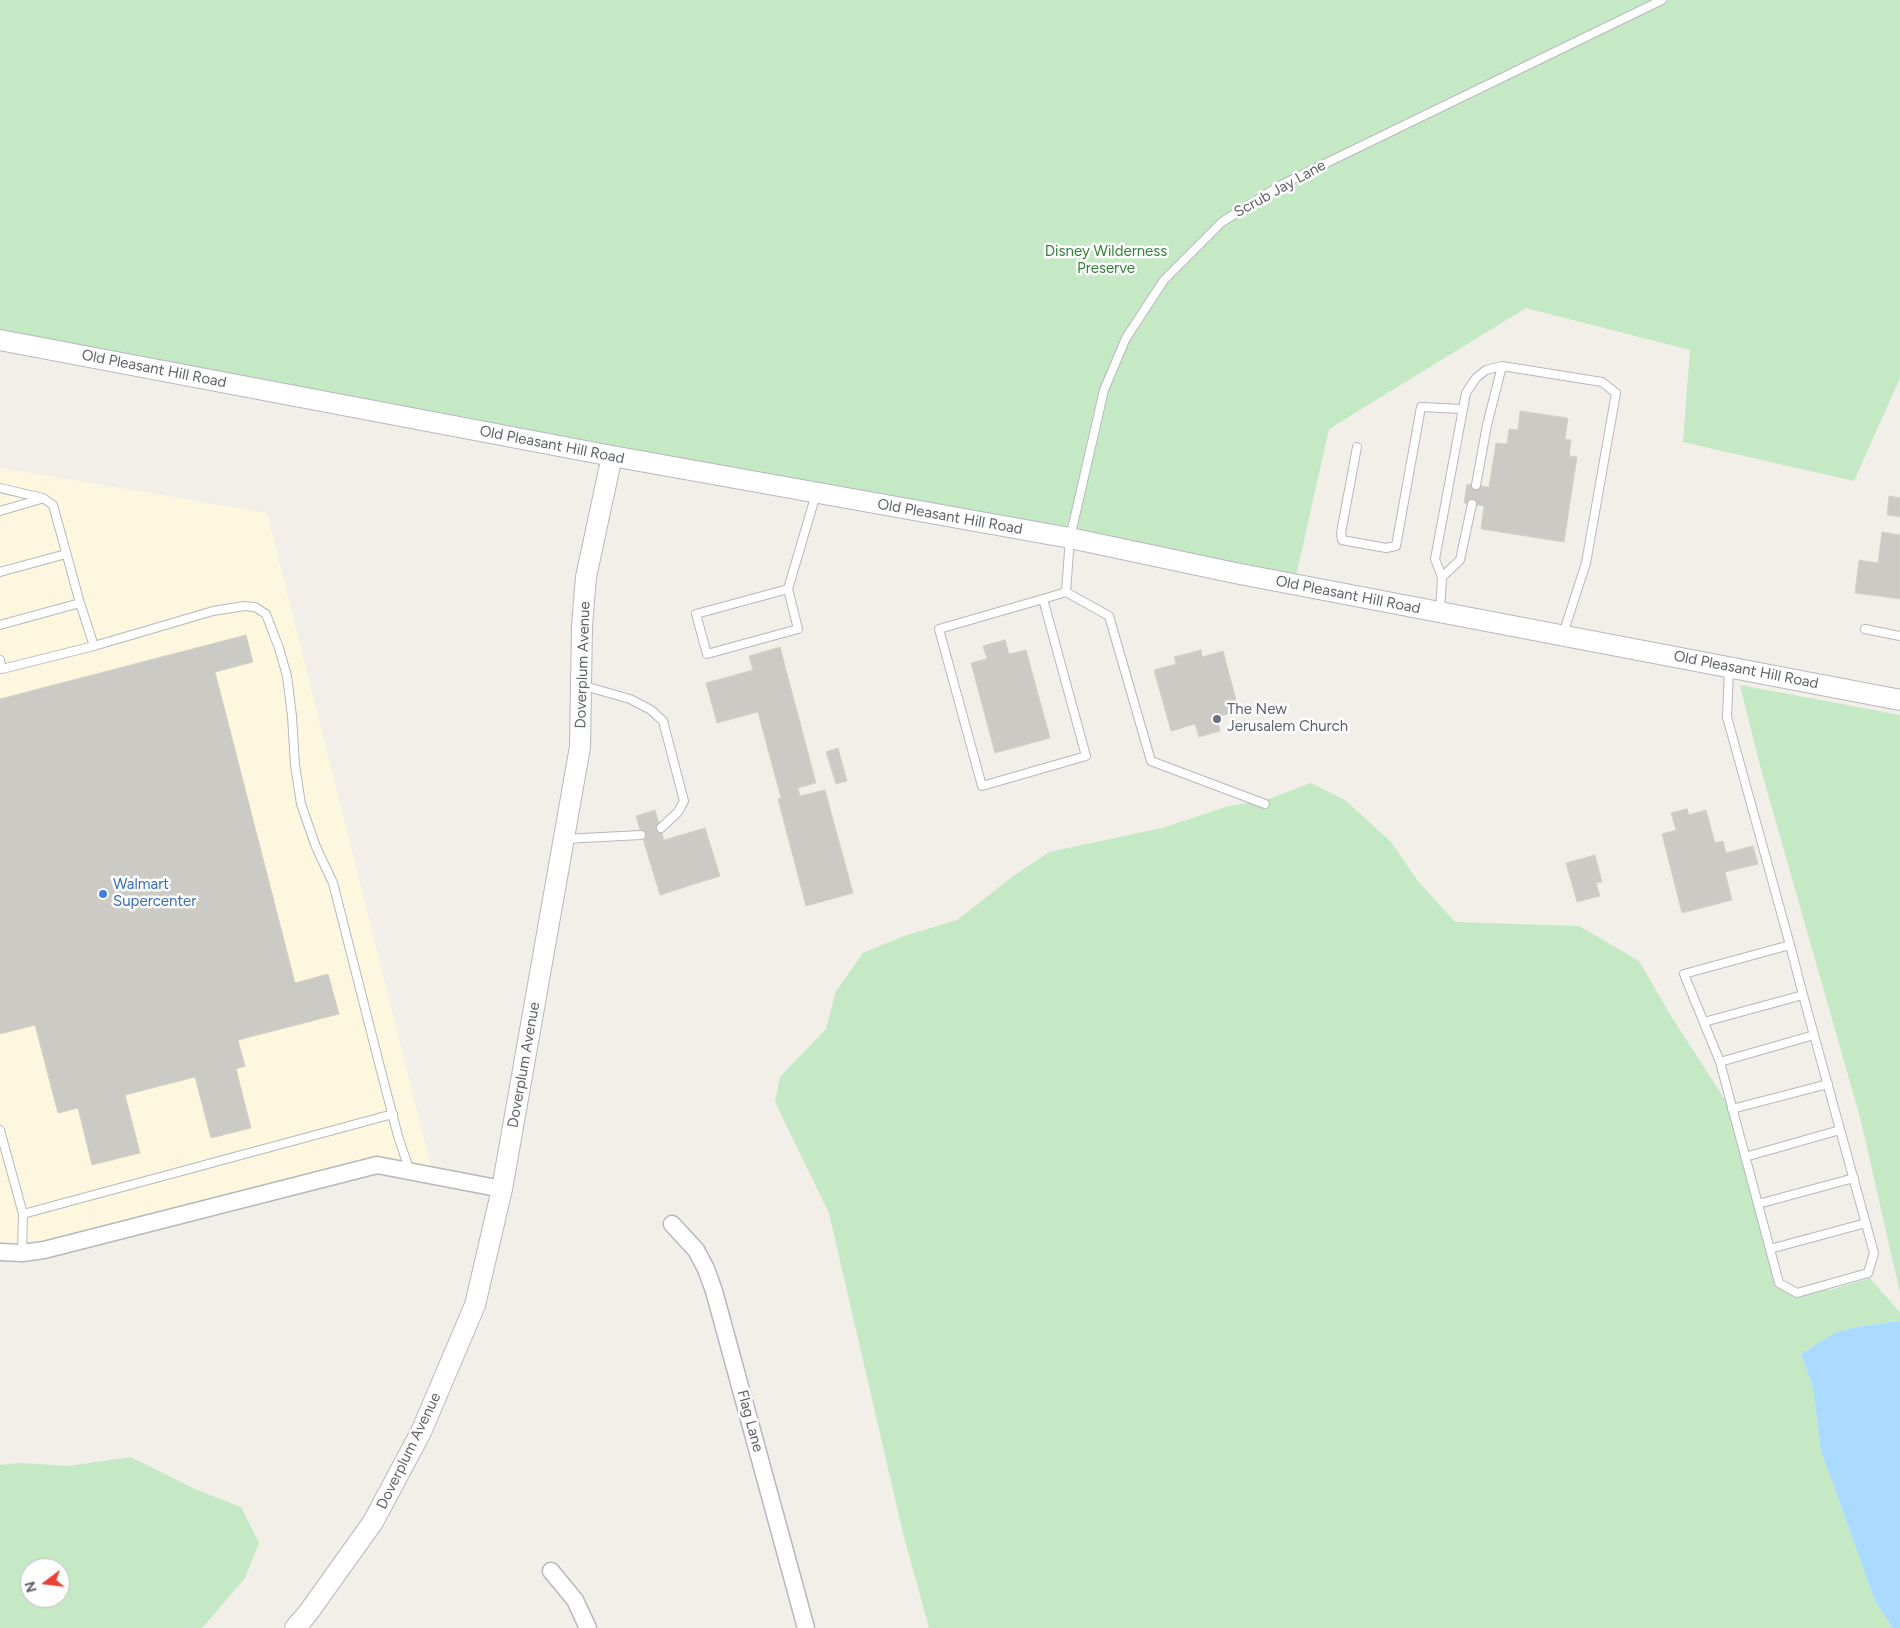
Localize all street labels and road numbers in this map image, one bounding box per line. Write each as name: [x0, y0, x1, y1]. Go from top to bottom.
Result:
street label: Scrub Jay Lane: [1231, 156, 1329, 222]
street label: Old Pleasant Hill Road: [80, 346, 228, 392]
street label: Old Pleasant Hill Road: [478, 422, 626, 468]
street label: Old Pleasant Hill Road: [876, 495, 1024, 539]
street label: Old Pleasant Hill Road: [1274, 572, 1422, 618]
street label: Doverplum Avenue: [572, 601, 594, 729]
street label: Old Pleasant Hill Road: [1672, 647, 1820, 693]
street label: Doverplum Avenue: [504, 1001, 544, 1129]
street label: Flag Lane: [733, 1388, 767, 1454]
street label: Doverplum Avenue: [373, 1390, 445, 1512]

